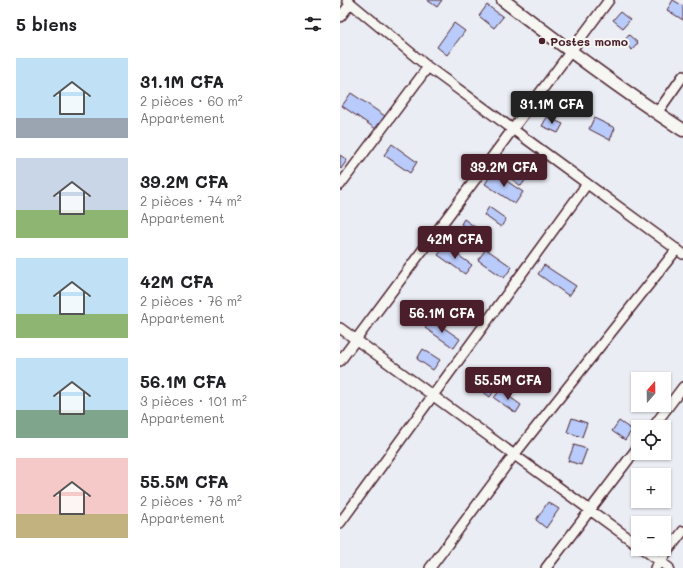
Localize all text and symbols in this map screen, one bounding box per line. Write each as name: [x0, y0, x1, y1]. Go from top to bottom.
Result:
text: 5 biens: [16, 13, 77, 35]
icon: filters: [302, 13, 324, 35]
place label: Postes momo: [550, 33, 628, 49]
marker: Postes momo: [537, 36, 547, 46]
text: 31.1M CFA: [140, 70, 224, 92]
icon: home: [48, 74, 96, 122]
pin: 31.1M CFA: [506, 91, 598, 125]
text: 2 pièces · 60 m²: [140, 92, 243, 109]
text: 31.1M CFA: [520, 95, 584, 112]
text: Appartement: [140, 109, 225, 126]
pin: 39.2M CFA: [458, 154, 550, 188]
text: 39.2M CFA: [470, 158, 538, 175]
text: 39.2M CFA: [140, 170, 229, 192]
icon: home: [48, 174, 96, 222]
text: 2 pièces · 74 m²: [140, 192, 242, 209]
text: Appartement: [140, 209, 225, 226]
pin: 42M CFA: [418, 226, 492, 260]
text: 42M CFA: [427, 230, 483, 247]
text: 42M CFA: [140, 270, 214, 292]
icon: home: [48, 274, 96, 322]
text: 2 pièces · 76 m²: [140, 292, 242, 309]
pin: 56.1M CFA: [396, 300, 488, 334]
text: 56.1M CFA: [409, 304, 475, 321]
text: Appartement: [140, 309, 225, 326]
pin: 55.5M CFA: [462, 367, 554, 401]
text: 56.1M CFA: [140, 370, 227, 392]
text: 55.5M CFA: [474, 371, 542, 388]
north arrow: [631, 372, 671, 412]
map controls: [631, 372, 671, 556]
icon: home: [48, 374, 96, 422]
text: 3 pièces · 101 m²: [140, 392, 247, 409]
text: Appartement: [140, 409, 225, 426]
button: locate: [631, 420, 671, 460]
button: +: [631, 468, 671, 508]
text: 55.5M CFA: [140, 470, 229, 492]
icon: home: [48, 474, 96, 522]
text: 2 pièces · 78 m²: [140, 492, 242, 509]
text: Appartement: [140, 509, 225, 526]
button: −: [631, 516, 671, 556]

